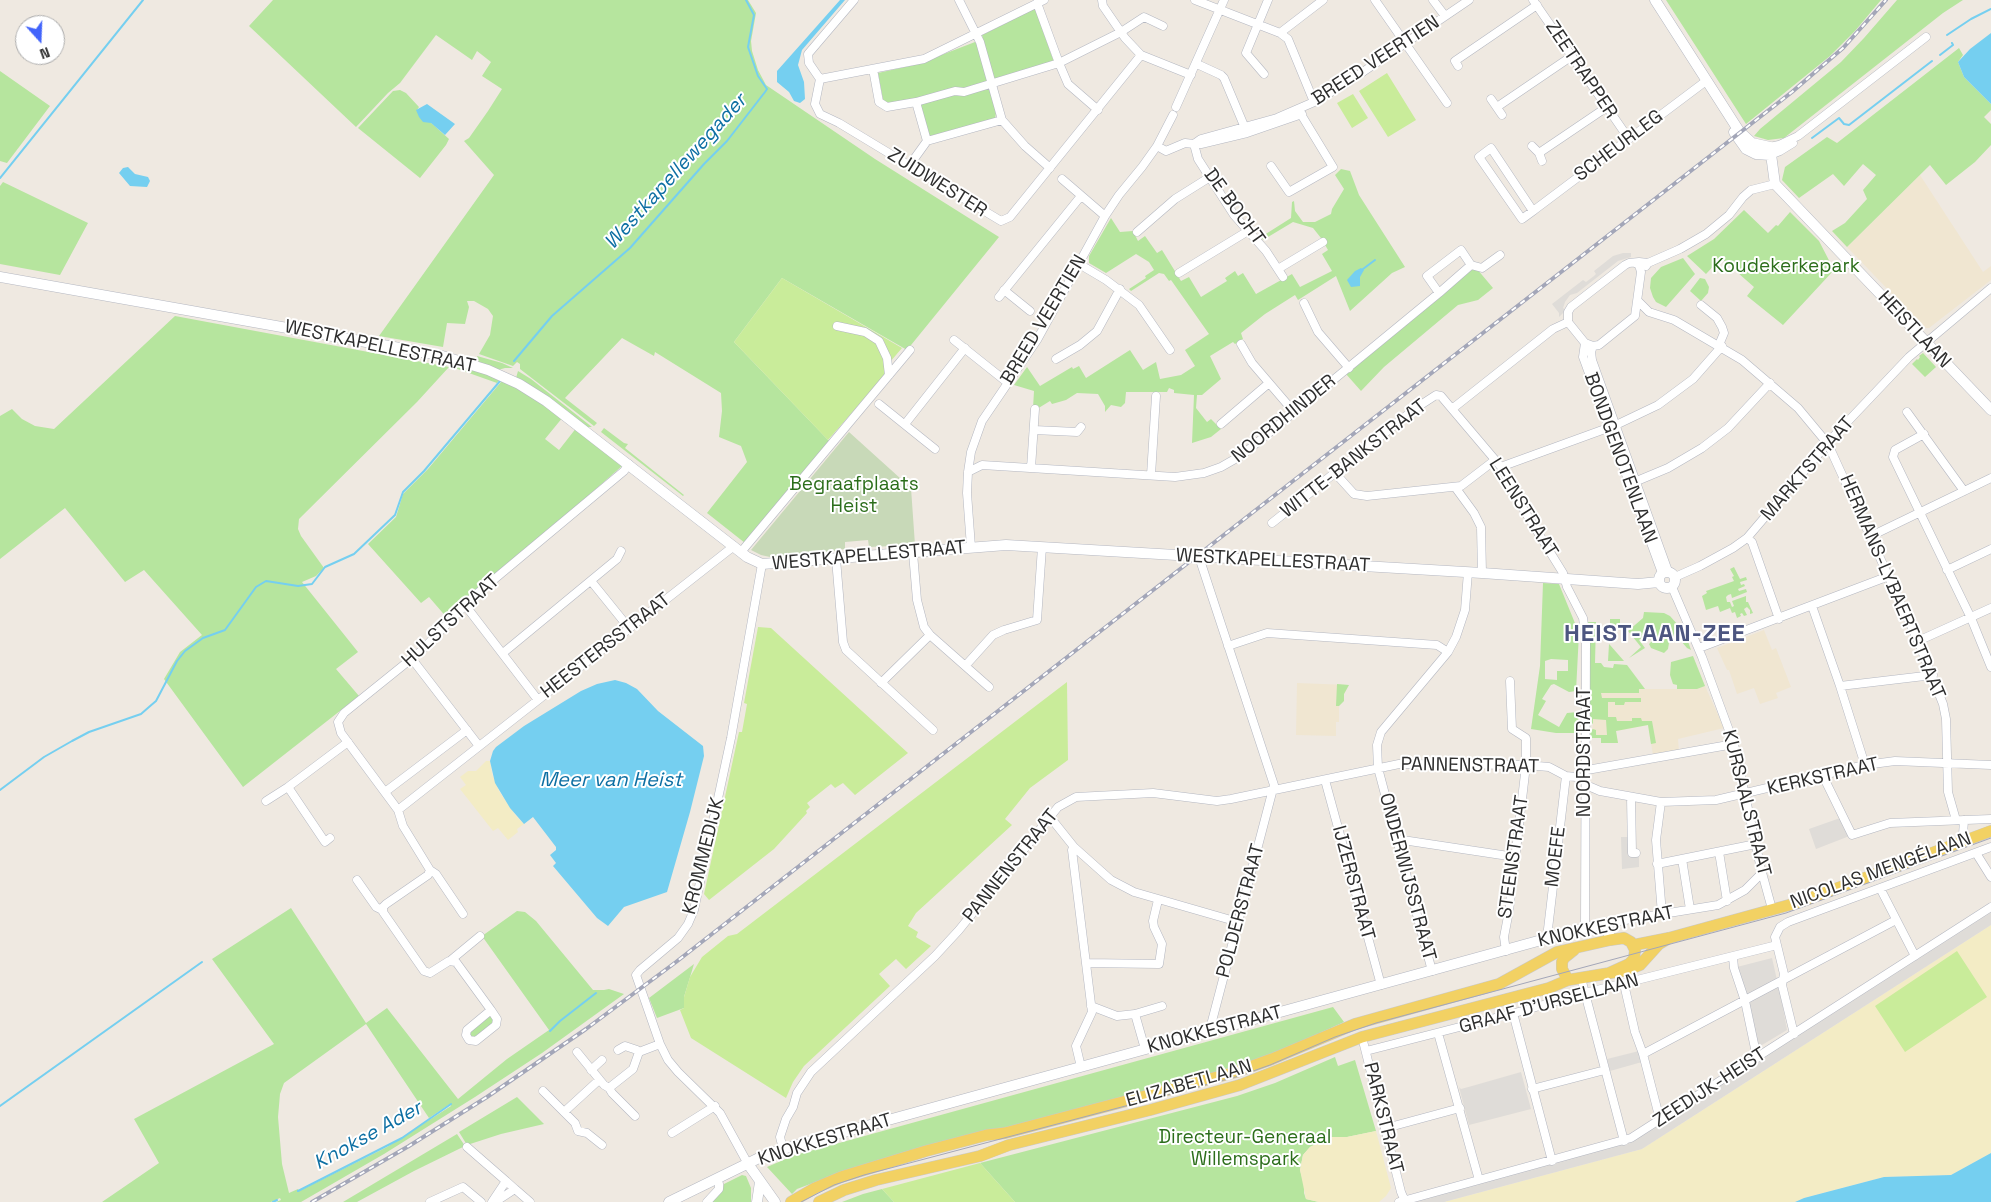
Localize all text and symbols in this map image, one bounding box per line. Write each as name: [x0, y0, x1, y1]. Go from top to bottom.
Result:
street label: BREED VEERTIEN: [1308, 11, 1444, 111]
north arrow: [15, 15, 65, 65]
street label: ZEETRAPPER: [1540, 17, 1622, 123]
text: N: [37, 43, 52, 63]
water label: Westkapellewegader: [600, 89, 752, 255]
street label: SCHEURLEG: [1570, 105, 1668, 187]
street label: ZUIDWESTER: [883, 143, 991, 223]
street label: DE BOCHT: [1199, 164, 1269, 250]
street label: BREED VEERTIEN: [996, 251, 1092, 389]
park label: Koudekerkepark: [1712, 256, 1860, 278]
street label: HEISTLAAN: [1873, 287, 1955, 373]
street label: WESTKAPELLESTRAAT: [282, 316, 478, 378]
street label: NOORDHINDER: [1227, 370, 1341, 468]
street label: BONDGENOTENLAAN: [1579, 370, 1661, 546]
street label: WITTE-BANKSTRAAT: [1276, 395, 1432, 523]
street label: MARKTSTRAAT: [1757, 412, 1859, 526]
street label: LEENSTRAAT: [1484, 454, 1562, 562]
street label: HERMANS-LYBAERTSTRAAT: [1834, 471, 1950, 703]
park label: Begraafplaats Heist: [789, 474, 919, 518]
street label: WESTKAPELLESTRAAT: [771, 536, 967, 576]
street label: WESTKAPELLESTRAAT: [1175, 545, 1371, 577]
street label: HULSTSTRAAT: [397, 570, 505, 672]
street label: HEESTERSSTRAAT: [537, 588, 675, 704]
district label: HEIST-AAN-ZEE: [1562, 620, 1748, 648]
street label: NOORDSTRAAT: [1574, 687, 1596, 817]
street label: KURSAALSTRAAT: [1717, 727, 1775, 879]
street label: PANNENSTRAAT: [1400, 753, 1540, 779]
street label: KERKSTRAAT: [1765, 753, 1881, 801]
water label: Meer van Heist: [540, 769, 682, 793]
street label: ONDERWIJSSTRAAT: [1374, 791, 1440, 963]
street label: STEENSTRAAT: [1494, 794, 1534, 920]
street label: KROMMEDIJK: [678, 795, 730, 917]
street label: PANNENSTRAAT: [958, 805, 1064, 927]
street label: IJZERSTRAAT: [1327, 823, 1379, 943]
street label: MOEFE: [1541, 825, 1571, 889]
street label: NICOLAS MENGÉLAAN: [1787, 828, 1975, 914]
street label: POLDERSTRAAT: [1212, 842, 1270, 980]
street label: KNOKKESTRAAT: [1536, 901, 1676, 953]
street label: GRAAF D'URSELLAAN: [1457, 969, 1641, 1039]
street label: KNOKKESTRAAT: [1145, 1001, 1285, 1059]
street label: ZEEDIJK-HEIST: [1649, 1043, 1771, 1133]
street label: ELIZABETLAAN: [1123, 1055, 1255, 1113]
street label: PARKSTRAAT: [1358, 1060, 1408, 1176]
water label: Knokse Ader: [310, 1096, 426, 1176]
street label: KNOKKESTRAAT: [755, 1109, 895, 1171]
park label: Directeur-Generaal Willemspark: [1158, 1127, 1332, 1171]

